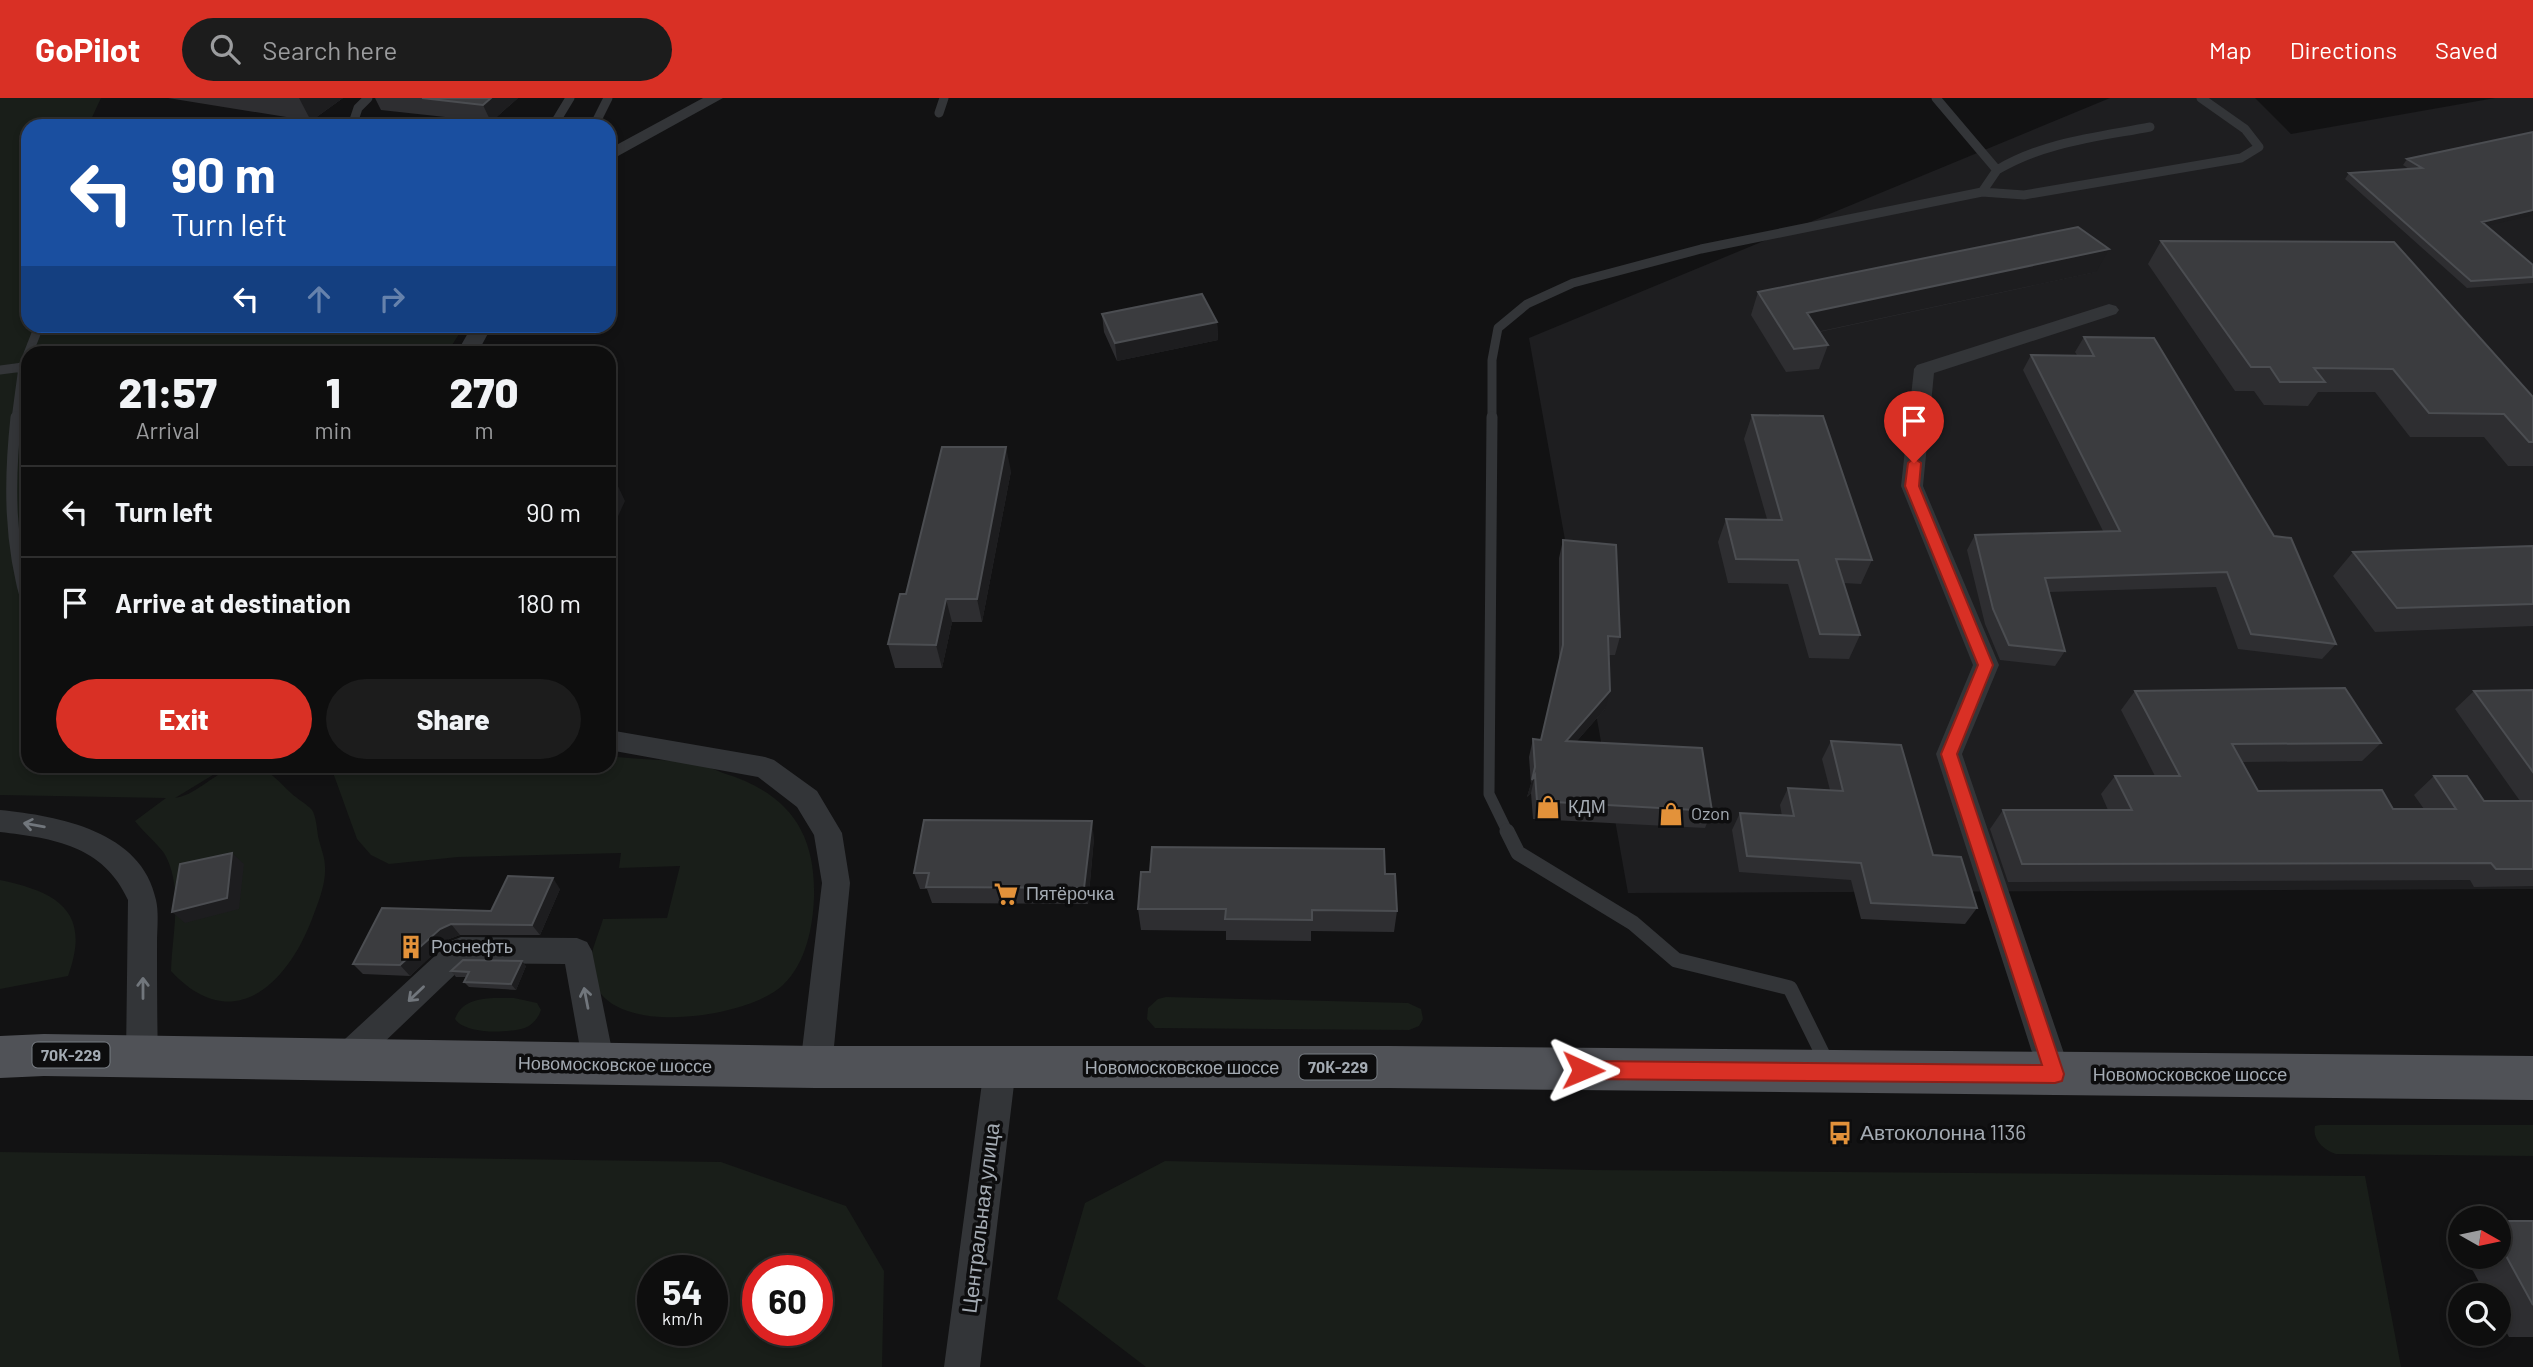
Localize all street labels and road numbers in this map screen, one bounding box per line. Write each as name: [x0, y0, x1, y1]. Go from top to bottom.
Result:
road number: 70К-229: [32, 1043, 110, 1068]
street label: Новомосковское шоссе: [518, 1051, 712, 1077]
road number: 70К-229: [1300, 1054, 1376, 1079]
street label: Новомосковское шоссе: [1085, 1056, 1279, 1078]
street label: Новомосковское шоссе: [2093, 1063, 2287, 1085]
street label: Центральная улица: [955, 1121, 1004, 1314]

